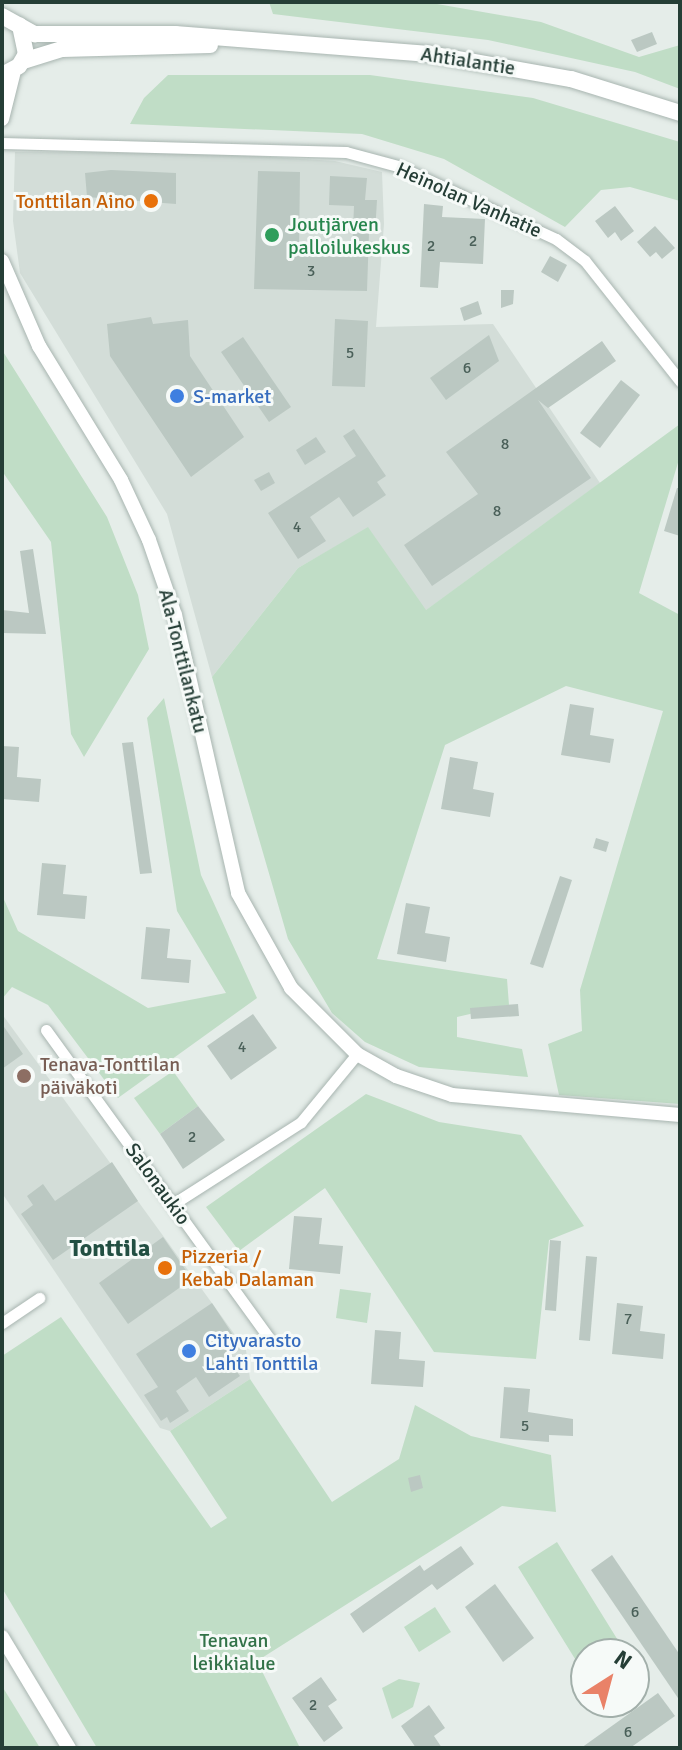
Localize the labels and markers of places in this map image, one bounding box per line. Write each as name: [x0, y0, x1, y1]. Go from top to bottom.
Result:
place label: Tonttilan Aino: [16, 189, 135, 213]
marker: Tonttilan Aino: [142, 192, 160, 210]
place label: Joutjärven palloilukeskus: [288, 212, 410, 259]
marker: Joutjärven palloilukeskus: [263, 226, 281, 244]
place label: S-market: [193, 384, 271, 408]
marker: S-market: [168, 387, 186, 405]
place label: Tenava-Tonttilan päiväkoti: [40, 1052, 180, 1099]
marker: Tenava-Tonttilan päiväkoti: [15, 1067, 33, 1085]
place label: Pizzeria / Kebab Dalaman: [181, 1244, 314, 1291]
marker: Pizzeria / Kebab Dalaman: [156, 1259, 174, 1277]
place label: Cityvarasto Lahti Tonttila: [205, 1328, 318, 1375]
marker: Cityvarasto Lahti Tonttila: [180, 1342, 198, 1360]

